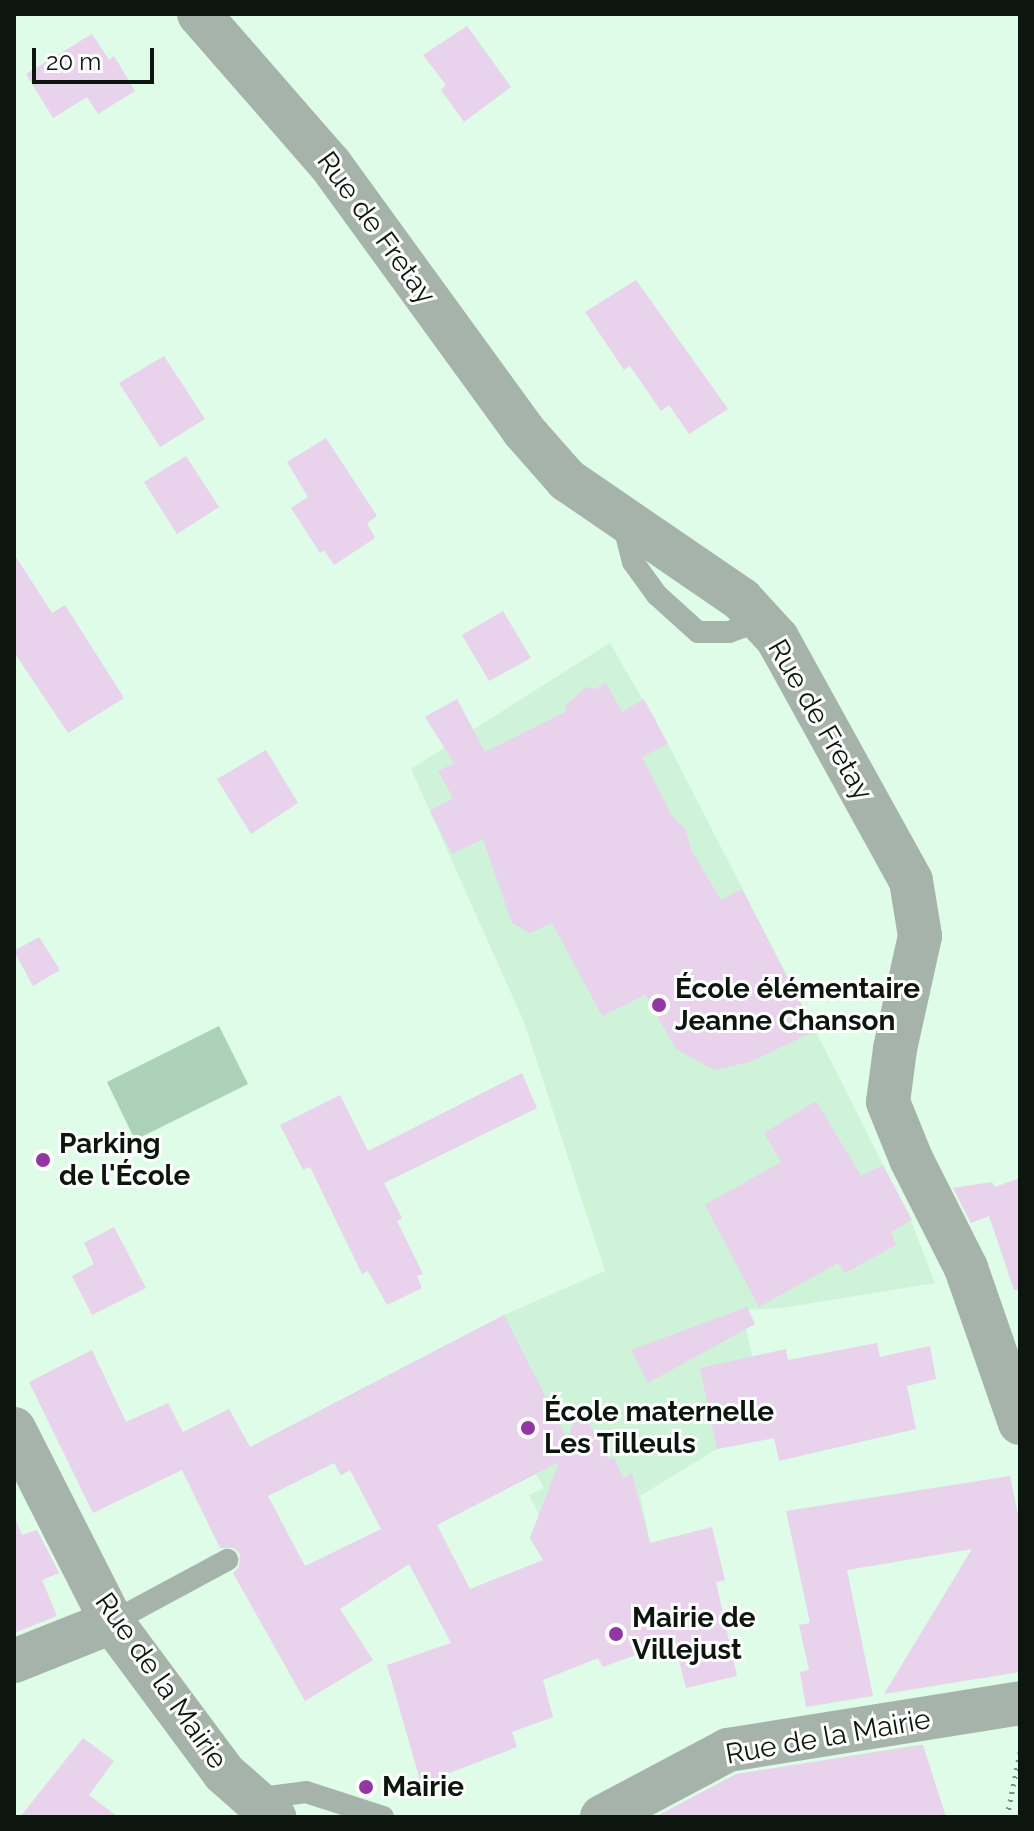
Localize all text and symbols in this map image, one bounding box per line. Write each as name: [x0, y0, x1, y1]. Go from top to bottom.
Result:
scale bar: [36, 32, 158, 82]
text: 20 m: [46, 47, 101, 76]
street label: Rue de Fretay: [310, 145, 442, 311]
street label: Rue de Fretay: [761, 634, 879, 806]
place label: École élémentaire Jeanne Chanson: [675, 972, 920, 1038]
marker: École élémentaire Jeanne Chanson: [650, 996, 668, 1014]
place label: Parking de l'École: [59, 1127, 190, 1193]
marker: Parking de l'École: [34, 1151, 52, 1169]
place label: École maternelle Les Tilleuls: [544, 1395, 774, 1461]
marker: École maternelle Les Tilleuls: [519, 1419, 537, 1437]
street label: Rue de la Mairie: [88, 1586, 234, 1776]
place label: Mairie de Villejust: [632, 1601, 756, 1667]
marker: Mairie de Villejust: [607, 1625, 625, 1643]
street label: Rue de la Mairie: [723, 1702, 933, 1772]
place label: Mairie: [382, 1770, 464, 1804]
marker: Mairie: [357, 1778, 375, 1796]

